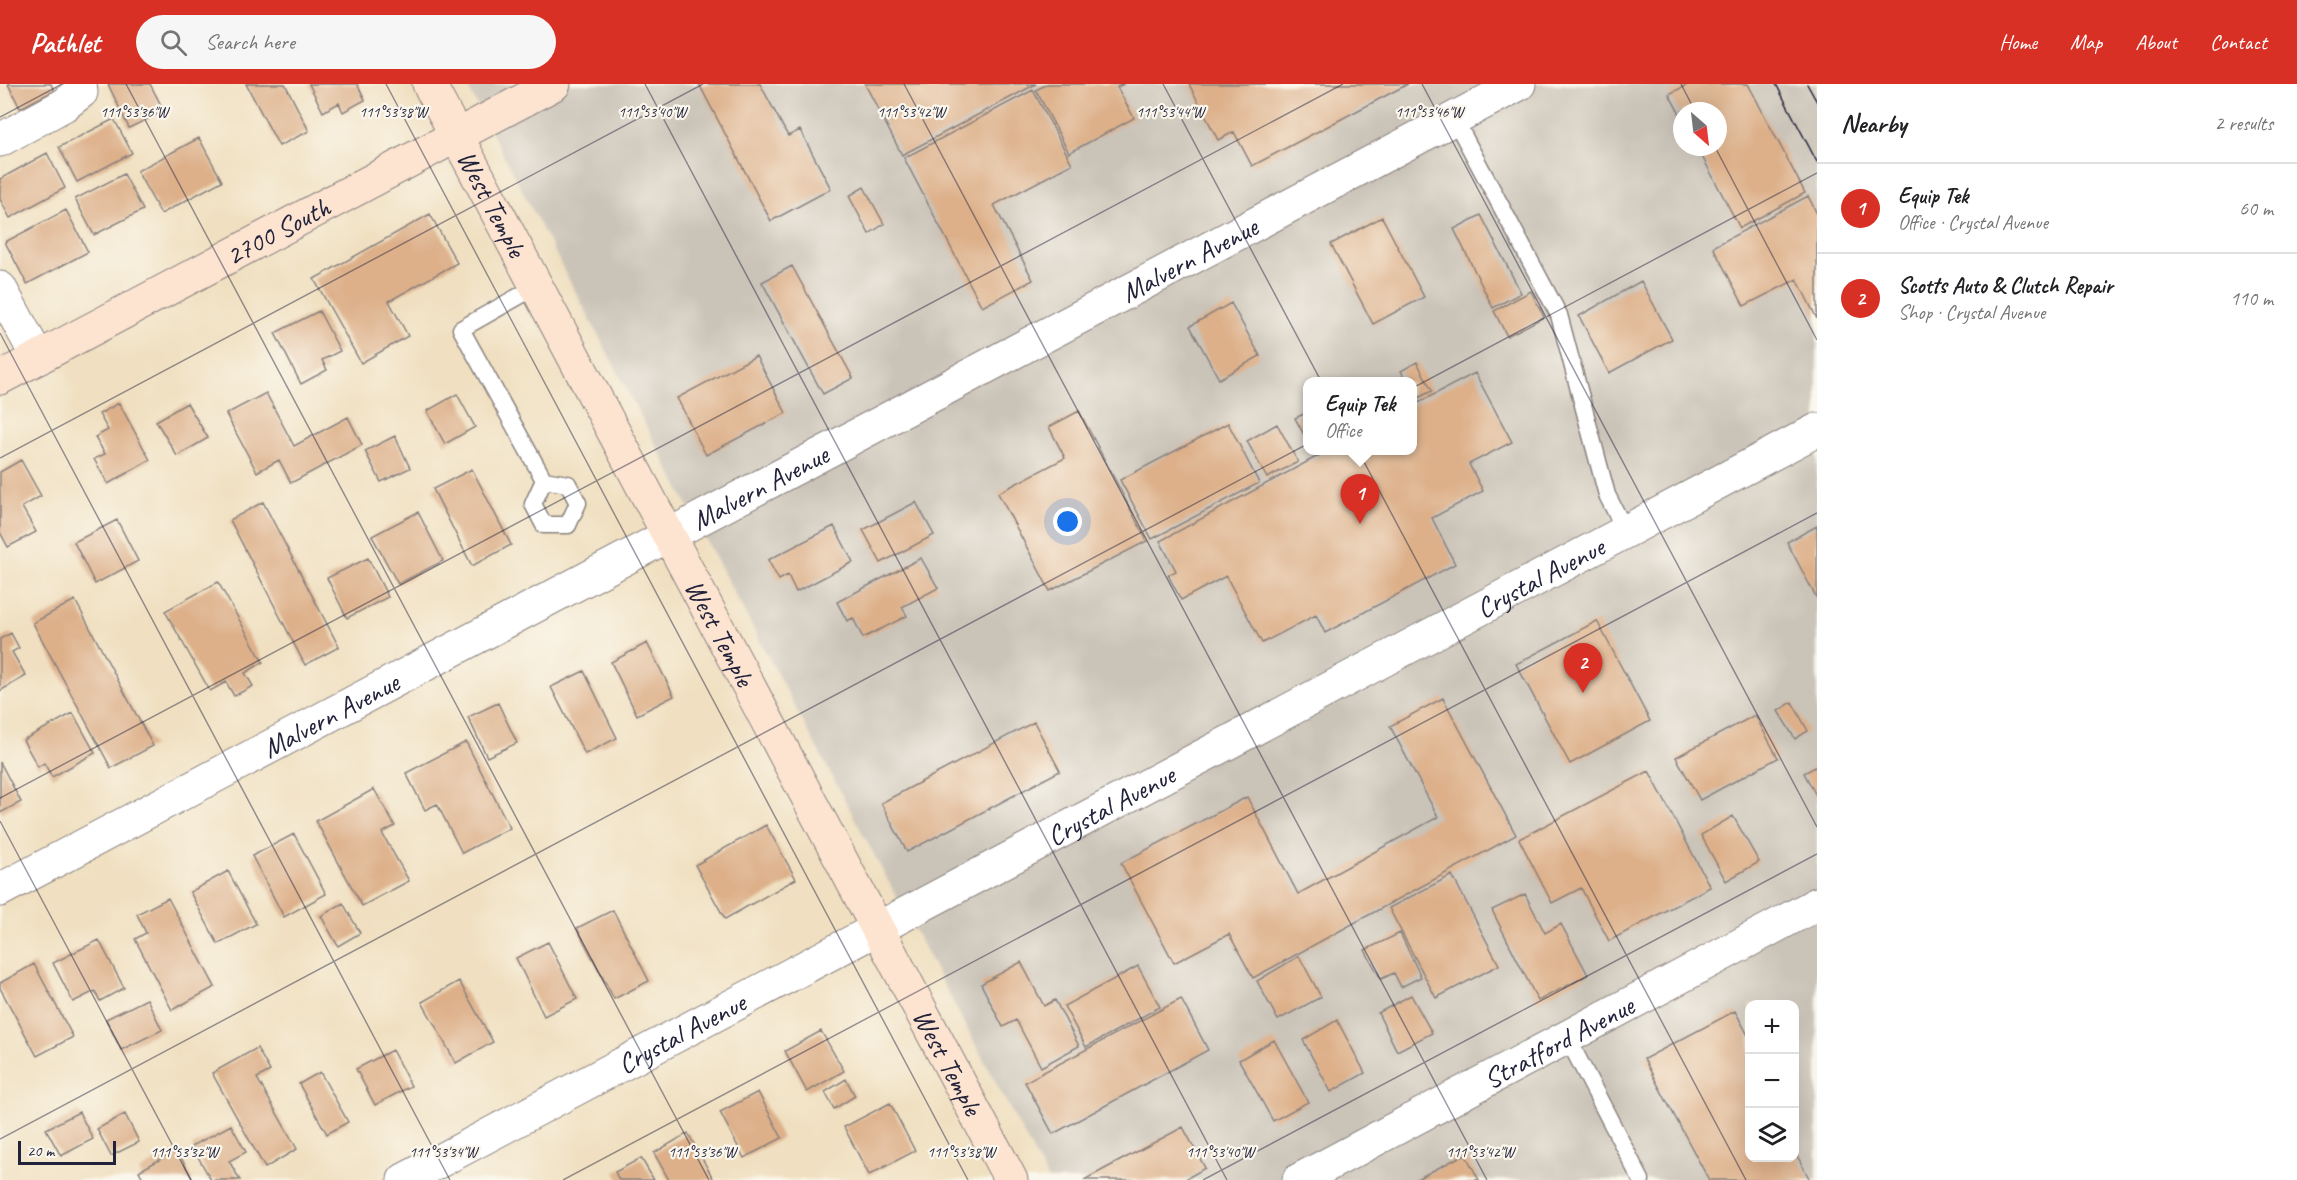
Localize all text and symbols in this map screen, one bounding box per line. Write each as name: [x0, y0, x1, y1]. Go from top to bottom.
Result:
search box: [136, 15, 556, 69]
text: Pathlet: [30, 25, 100, 60]
icon: search: [157, 26, 190, 59]
text: Search here: [205, 28, 295, 56]
text: Home: [1999, 29, 2037, 55]
text: Map: [2070, 29, 2102, 55]
text: About: [2135, 29, 2177, 55]
text: Contact: [2210, 29, 2267, 55]
north arrow: [1673, 102, 1727, 156]
text: 111°53'36"W: [100, 103, 171, 122]
text: 111°53'38"W: [359, 103, 430, 122]
text: 111°53'40"W: [618, 103, 689, 122]
text: 111°53'42"W: [877, 103, 948, 122]
text: 111°53'44"W: [1136, 103, 1207, 122]
text: 111°53'46"W: [1395, 103, 1466, 122]
text: Nearby: [1841, 107, 1906, 140]
text: 2 results: [2214, 111, 2273, 136]
street label: West Temple: [449, 144, 535, 264]
text: Equip Tek: [1898, 182, 1968, 210]
street label: 2700 South: [220, 189, 337, 273]
text: 1: [1856, 196, 1865, 221]
text: 60 m: [2239, 196, 2273, 221]
street label: Malvern Avenue: [1115, 208, 1265, 310]
text: Office · Crystal Avenue: [1898, 210, 2048, 235]
text: Scotts Auto & Clutch Repair: [1898, 272, 2113, 300]
text: 2: [1856, 286, 1865, 311]
text: 110 m: [2230, 286, 2273, 311]
text: Shop · Crystal Avenue: [1898, 300, 2045, 325]
popup: [1303, 377, 1417, 455]
text: Equip Tek: [1325, 390, 1395, 418]
text: Office: [1325, 418, 1361, 443]
street label: Malvern Avenue: [686, 436, 836, 538]
pin: 1: [1340, 474, 1380, 524]
your location: [1053, 507, 1082, 536]
street label: Crystal Avenue: [1470, 528, 1612, 626]
street label: West Temple: [677, 573, 763, 694]
pin: 2: [1564, 644, 1602, 693]
street label: Malvern Avenue: [256, 664, 407, 766]
street label: Crystal Avenue: [1041, 756, 1183, 854]
street label: Crystal Avenue: [612, 984, 753, 1082]
street label: Stratford Avenue: [1477, 987, 1642, 1097]
map controls: [1745, 1000, 1799, 1162]
button: +: [1745, 1000, 1799, 1054]
street label: West Temple: [905, 1003, 991, 1123]
button: −: [1745, 1054, 1799, 1108]
button: layers: [1745, 1108, 1799, 1162]
scale bar: [18, 1138, 116, 1166]
text: 20 m: [27, 1141, 54, 1161]
text: 111°53'32"W: [150, 1143, 221, 1162]
text: 111°53'34"W: [409, 1143, 480, 1162]
text: 111°53'36"W: [668, 1143, 739, 1162]
text: 111°53'38"W: [927, 1143, 998, 1162]
text: 111°53'40"W: [1186, 1143, 1257, 1162]
text: 111°53'42"W: [1446, 1143, 1517, 1162]

